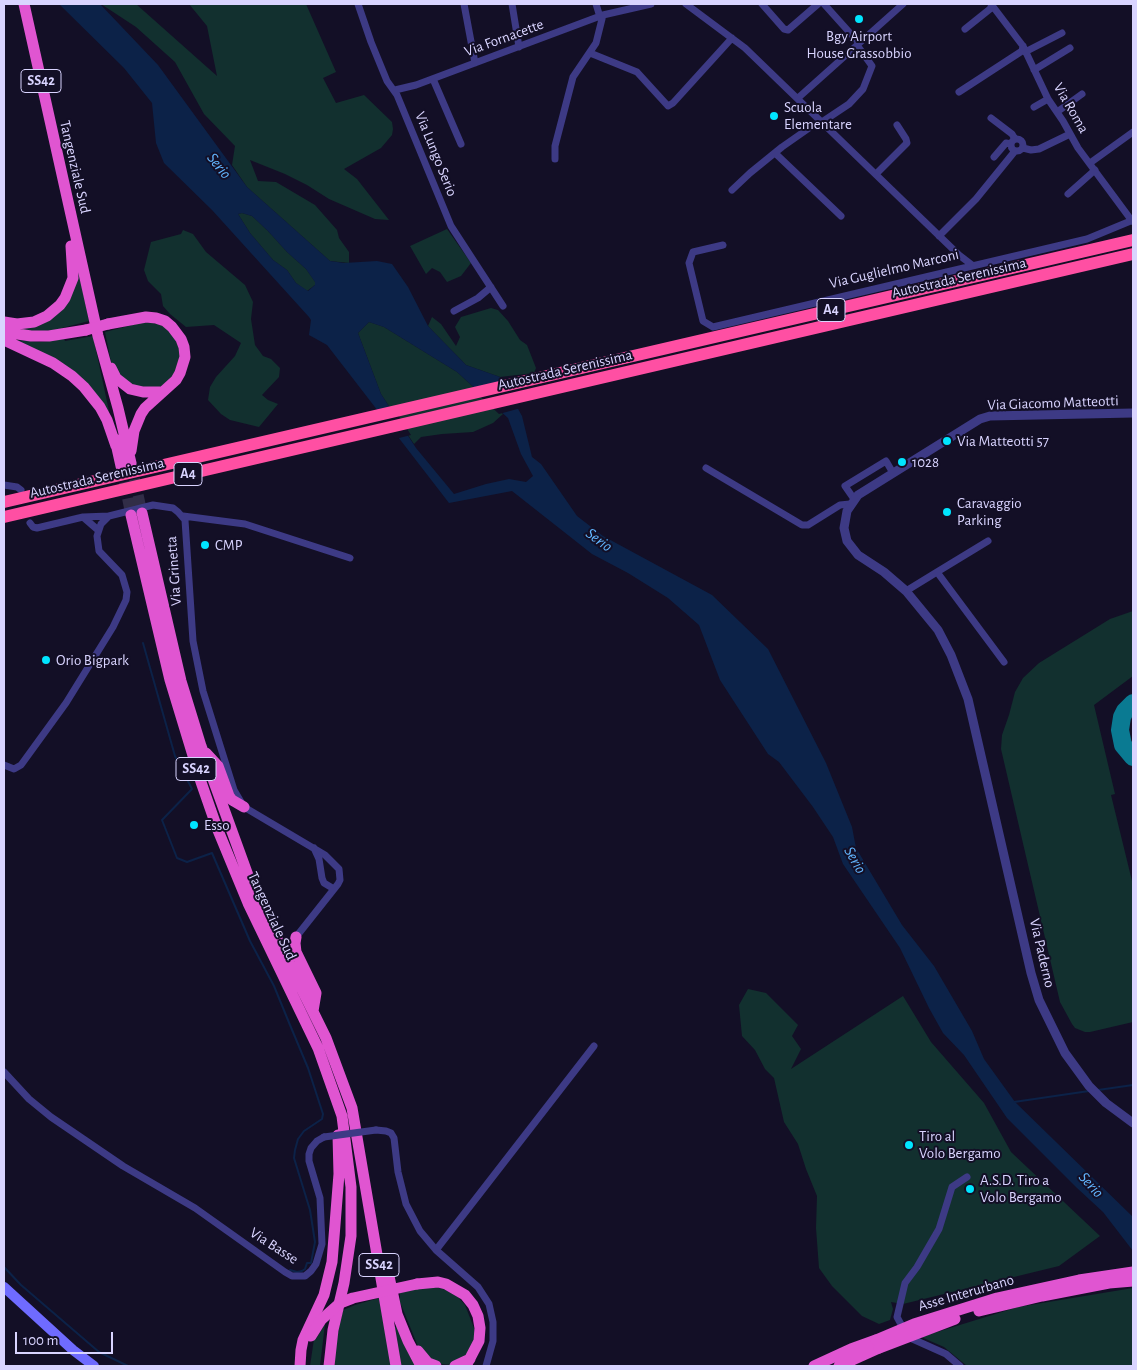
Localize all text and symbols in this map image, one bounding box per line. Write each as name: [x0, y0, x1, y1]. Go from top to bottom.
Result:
marker: Bgy Airport House Grassobbio: [853, 13, 865, 25]
street label: Via Fornacette: [462, 15, 546, 61]
place label: Bgy Airport House Grassobbio: [806, 27, 912, 62]
road number: SS42: [21, 70, 61, 92]
street label: Via Roma: [1049, 80, 1093, 136]
place label: Scuola Elementare: [784, 98, 852, 133]
street label: Via Lungo Serio: [411, 109, 461, 199]
marker: Scuola Elementare: [768, 110, 780, 122]
street label: Tangenziale Sud: [56, 119, 94, 215]
water label: Serio: [203, 149, 235, 183]
street label: Via Guglielmo Marconi: [827, 245, 961, 293]
street label: Autostrada Serenissima: [890, 254, 1028, 302]
road number: A4: [817, 298, 845, 322]
street label: Autostrada Serenissima: [496, 346, 634, 394]
street label: Via Giacomo Matteotti: [987, 392, 1119, 414]
place label: Via Matteotti 57: [957, 432, 1049, 450]
marker: Via Matteotti 57: [941, 435, 953, 447]
place label: 1028: [912, 453, 939, 471]
street label: Autostrada Serenissima: [28, 454, 166, 502]
marker: 1028: [896, 456, 908, 468]
road number: A4: [174, 462, 202, 486]
place label: Caravaggio Parking: [957, 494, 1022, 529]
marker: Caravaggio Parking: [941, 506, 953, 518]
water label: Serio: [582, 524, 616, 556]
street label: Via Grinetta: [163, 536, 185, 606]
place label: CMP: [215, 536, 242, 554]
marker: CMP: [199, 539, 211, 551]
place label: Orio Bigpark: [56, 651, 129, 669]
marker: Orio Bigpark: [40, 654, 52, 666]
road number: SS42: [176, 758, 216, 781]
place label: Esso: [204, 816, 230, 834]
marker: Esso: [188, 819, 200, 831]
water label: Serio: [840, 843, 870, 877]
street label: Tangenziale Sud: [244, 869, 300, 963]
street label: Via Paderno: [1025, 917, 1059, 989]
place label: Tiro al Volo Bergamo: [919, 1127, 1001, 1162]
marker: Tiro al Volo Bergamo: [903, 1139, 915, 1151]
water label: Serio: [1074, 1168, 1108, 1202]
place label: A.S.D. Tiro a Volo Bergamo: [980, 1171, 1062, 1206]
marker: A.S.D. Tiro a Volo Bergamo: [964, 1183, 976, 1195]
street label: Via Basse: [246, 1224, 302, 1268]
road number: SS42: [359, 1254, 399, 1276]
street label: Asse Interurbano: [916, 1271, 1016, 1315]
scale bar: [18, 1322, 115, 1354]
text: 100 m: [23, 1333, 58, 1348]

